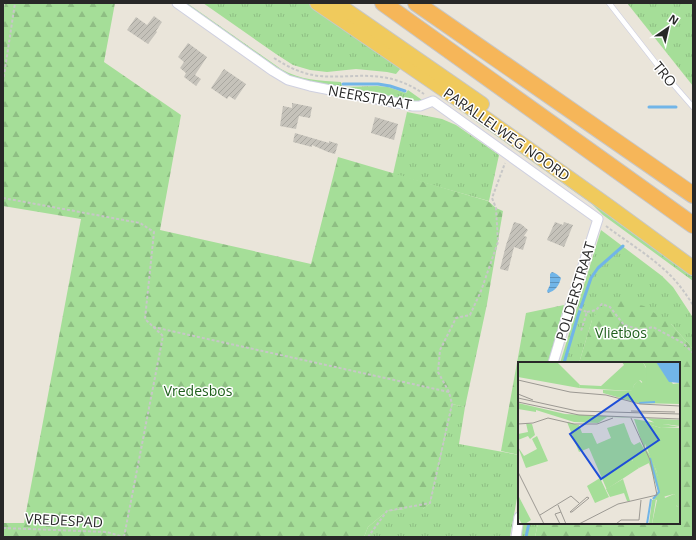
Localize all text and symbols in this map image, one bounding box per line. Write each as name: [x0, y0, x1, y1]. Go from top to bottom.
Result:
north arrow: [648, 8, 688, 48]
text: N: [666, 11, 682, 28]
street label: TRO: [649, 57, 681, 91]
street label: NEERSTRAAT: [327, 80, 413, 114]
street label: PARALLELWEG NOORD: [440, 83, 574, 185]
street label: POLDERSTRAAT: [551, 239, 599, 343]
park label: Vlietbos: [595, 323, 647, 342]
inset map: [518, 362, 680, 524]
park label: Vredesbos: [164, 381, 233, 400]
street label: VREDESPAD: [25, 508, 103, 532]

